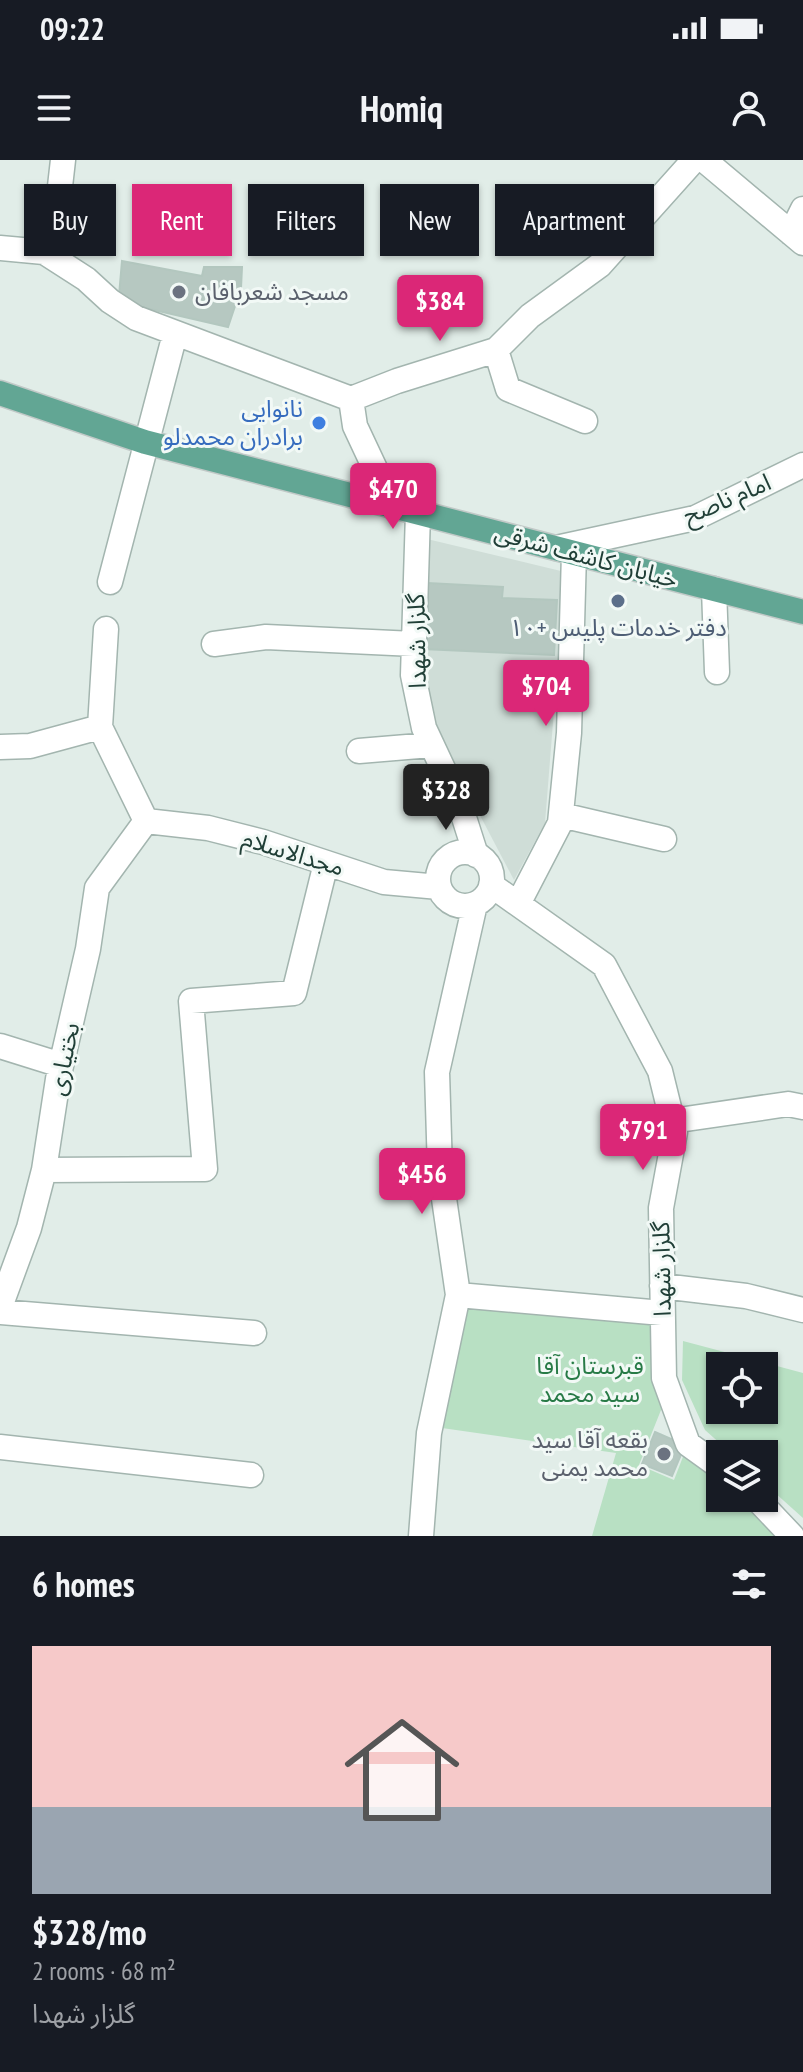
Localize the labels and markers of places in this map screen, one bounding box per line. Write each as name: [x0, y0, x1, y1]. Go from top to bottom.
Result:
pin: $384: [393, 275, 487, 343]
place label: مسجد شعربافان: [195, 276, 349, 307]
marker: مسجد شعربافان: [170, 283, 188, 301]
place label: نانوایی برادران محمدلو: [163, 393, 303, 452]
marker: نانوایی برادران محمدلو: [310, 414, 328, 432]
pin: $470: [346, 463, 440, 531]
marker: دفتر خدمات پلیس +۱۰: [609, 592, 627, 610]
place label: دفتر خدمات پلیس +۱۰: [509, 612, 727, 643]
pin: $704: [499, 660, 593, 728]
pin: $328: [399, 764, 493, 832]
pin: $791: [596, 1104, 690, 1172]
pin: $456: [375, 1148, 469, 1216]
place label: بقعه آقا سید محمد یمنی: [531, 1424, 648, 1483]
marker: بقعه آقا سید محمد یمنی: [655, 1445, 673, 1463]

